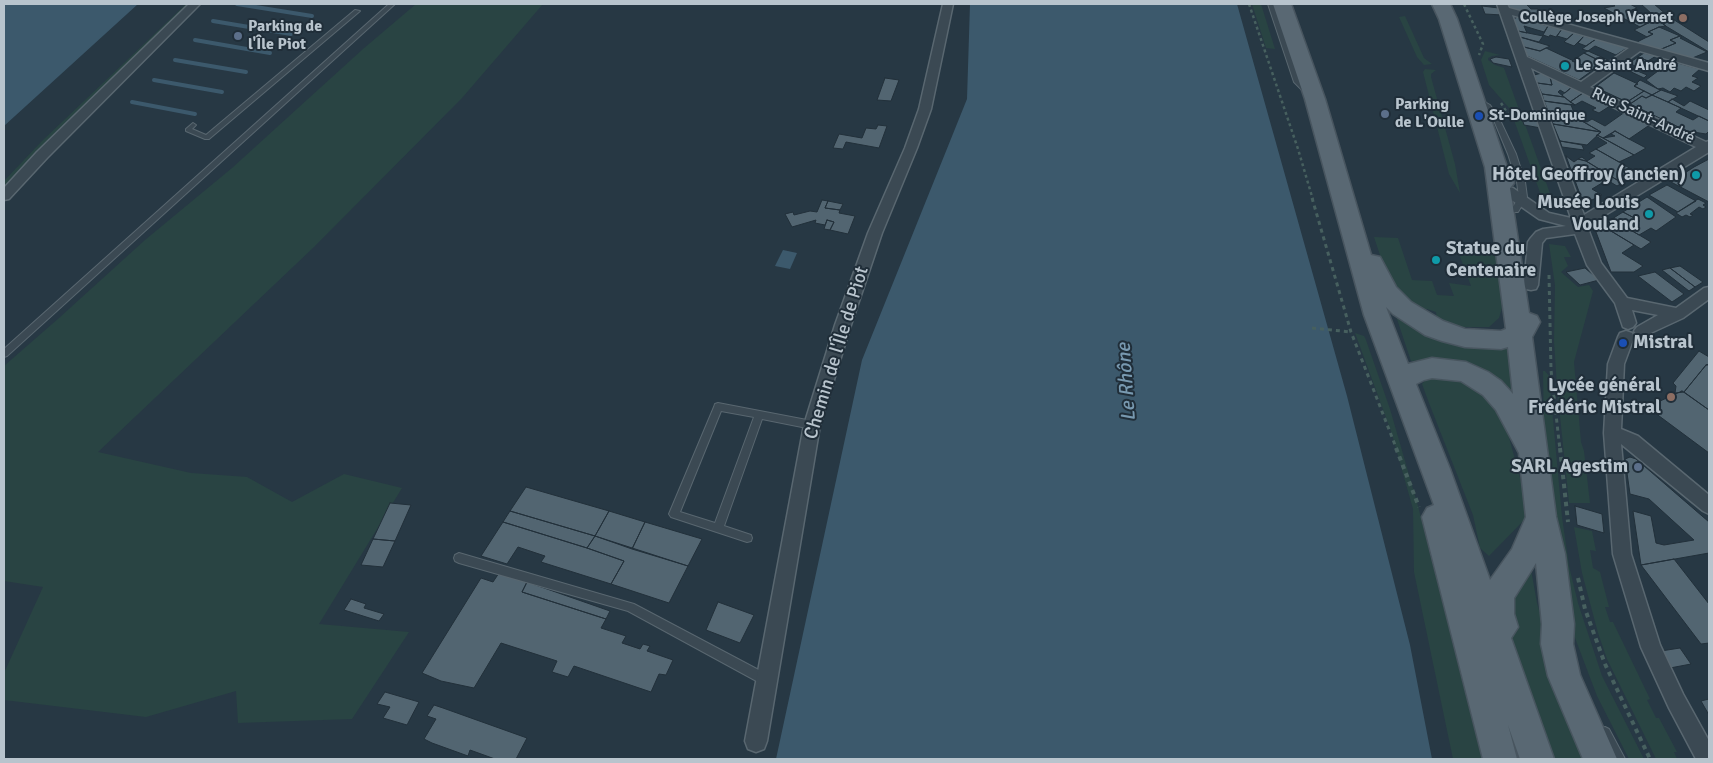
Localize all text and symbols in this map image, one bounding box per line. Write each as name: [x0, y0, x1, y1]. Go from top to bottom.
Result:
place label: Collège Joseph Vernet: [1520, 8, 1673, 28]
marker: Collège Joseph Vernet: [1677, 12, 1689, 24]
place label: Parking de l'Île Piot: [248, 17, 322, 55]
marker: Parking de l'Île Piot: [232, 30, 244, 42]
place label: Le Saint André: [1575, 56, 1677, 76]
marker: Le Saint André: [1559, 60, 1571, 72]
street label: Rue Saint-André: [1588, 84, 1698, 148]
place label: Parking de L'Oulle: [1395, 95, 1464, 133]
place label: St-Dominique: [1489, 106, 1585, 126]
marker: Parking de L'Oulle: [1379, 108, 1391, 120]
marker: St-Dominique: [1473, 110, 1485, 122]
place label: Hôtel Geoffroy (ancien): [1492, 164, 1686, 186]
marker: Hôtel Geoffroy (ancien): [1690, 169, 1702, 181]
place label: Musée Louis Vouland: [1537, 192, 1639, 236]
marker: Musée Louis Vouland: [1643, 208, 1655, 220]
place label: Statue du Centenaire: [1446, 238, 1536, 282]
marker: Statue du Centenaire: [1430, 254, 1442, 266]
street label: Chemin de l'Île de Piot: [800, 264, 874, 442]
place label: Mistral: [1633, 332, 1693, 354]
marker: Mistral: [1617, 337, 1629, 349]
water label: Le Rhône: [1112, 342, 1142, 422]
place label: Lycée général Frédéric Mistral: [1528, 375, 1661, 419]
marker: Lycée général Frédéric Mistral: [1665, 391, 1677, 403]
place label: SARL Agestim: [1511, 456, 1628, 478]
marker: SARL Agestim: [1632, 461, 1644, 473]

